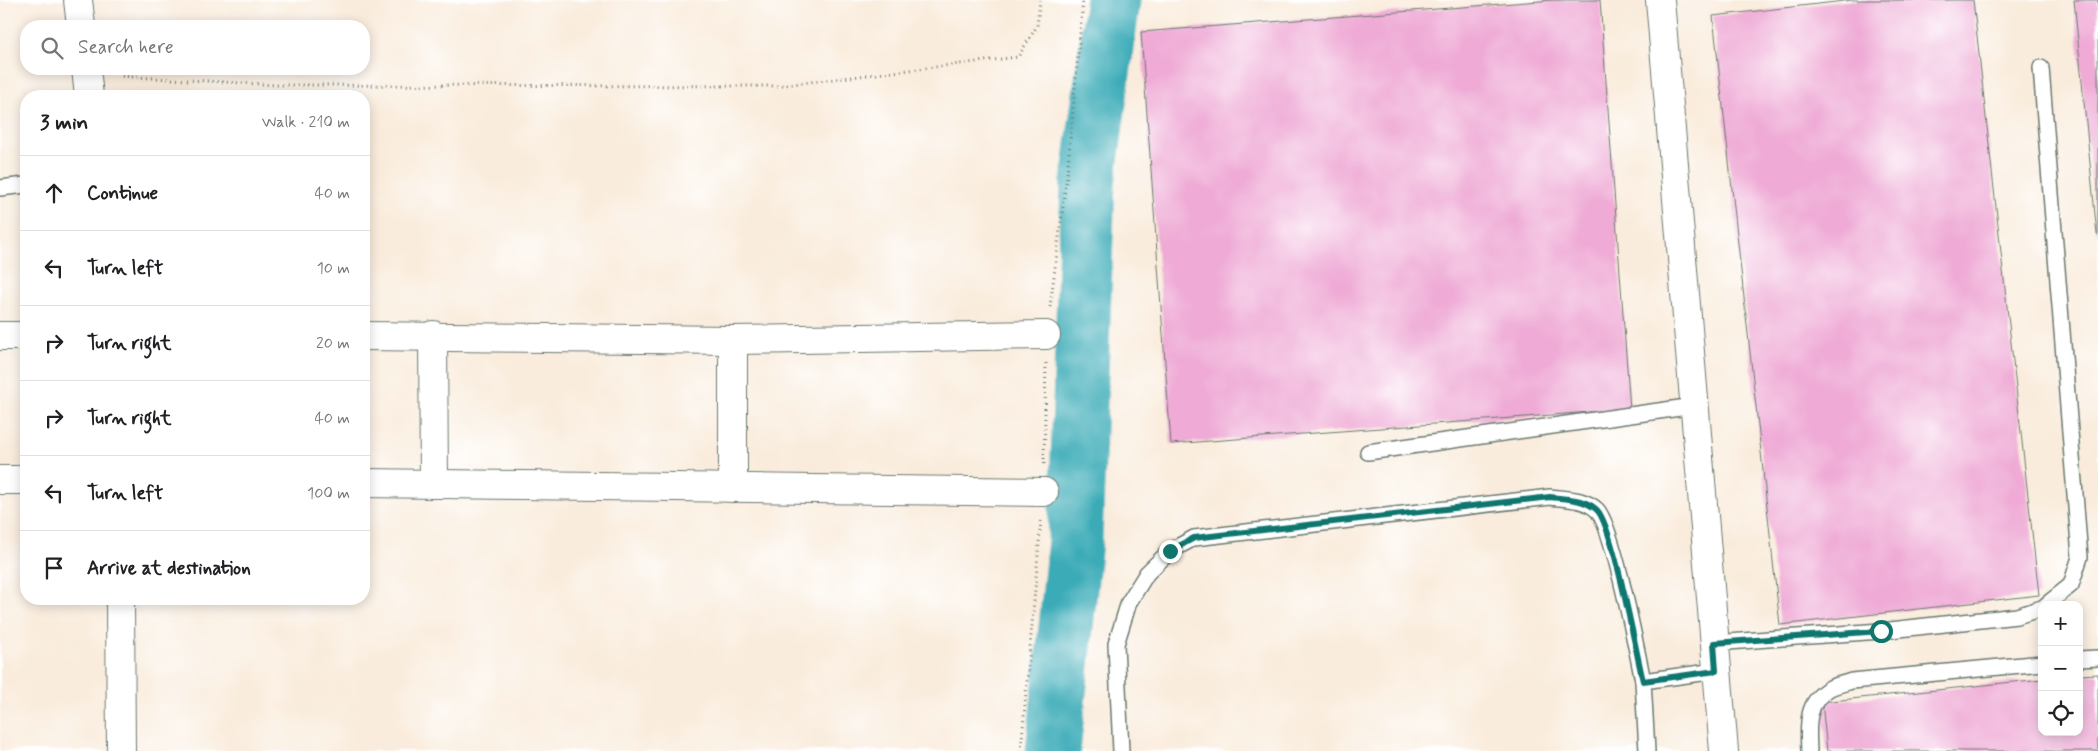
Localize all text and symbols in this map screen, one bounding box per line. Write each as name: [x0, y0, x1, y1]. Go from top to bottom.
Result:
search box: [20, 20, 370, 75]
icon: search: [38, 34, 66, 62]
text: Search here: [78, 35, 174, 60]
text: 3 min: [40, 109, 88, 137]
text: Walk · 210 m: [262, 112, 350, 133]
icon: ahead: [40, 179, 68, 207]
text: Continue: [87, 181, 158, 206]
text: 40 m: [314, 183, 350, 204]
icon: left: [40, 254, 68, 282]
text: Turn left: [87, 256, 163, 281]
text: 10 m: [317, 258, 350, 279]
icon: right: [40, 329, 68, 357]
text: Turn right: [87, 331, 171, 356]
text: 20 m: [316, 333, 350, 354]
icon: right: [40, 404, 68, 432]
text: Turn right: [87, 406, 171, 431]
text: 40 m: [314, 408, 350, 429]
icon: left: [40, 479, 68, 507]
text: Turn left: [87, 481, 163, 506]
text: 100 m: [307, 483, 350, 504]
route end: [1159, 540, 1182, 563]
icon: arrive: [40, 554, 68, 582]
text: Arrive at destination: [87, 556, 251, 581]
map controls: [2038, 601, 2083, 736]
button: +: [2038, 601, 2083, 646]
route start: [1870, 620, 1893, 643]
button: −: [2038, 646, 2083, 691]
button: locate: [2038, 691, 2083, 736]

